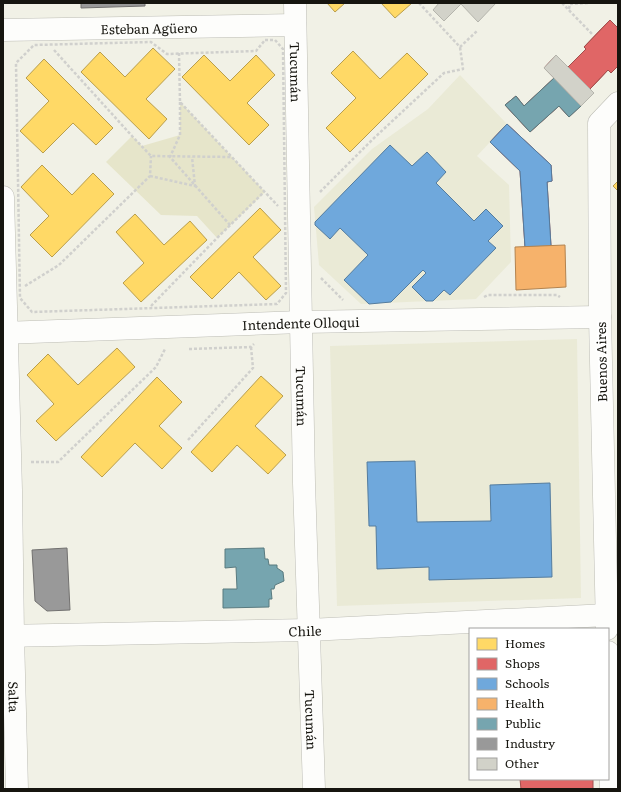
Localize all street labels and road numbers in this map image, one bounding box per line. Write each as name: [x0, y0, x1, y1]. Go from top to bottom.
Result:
street label: Esteban Agüero: [100, 17, 198, 38]
street label: Tucumán: [286, 42, 306, 103]
street label: Intendente Olloqui: [242, 312, 360, 334]
street label: Buenos Aires: [591, 322, 611, 402]
street label: Tucumán: [292, 366, 312, 427]
street label: Chile: [288, 620, 322, 640]
street label: Salta: [5, 681, 24, 713]
street label: Tucumán: [301, 689, 322, 751]

